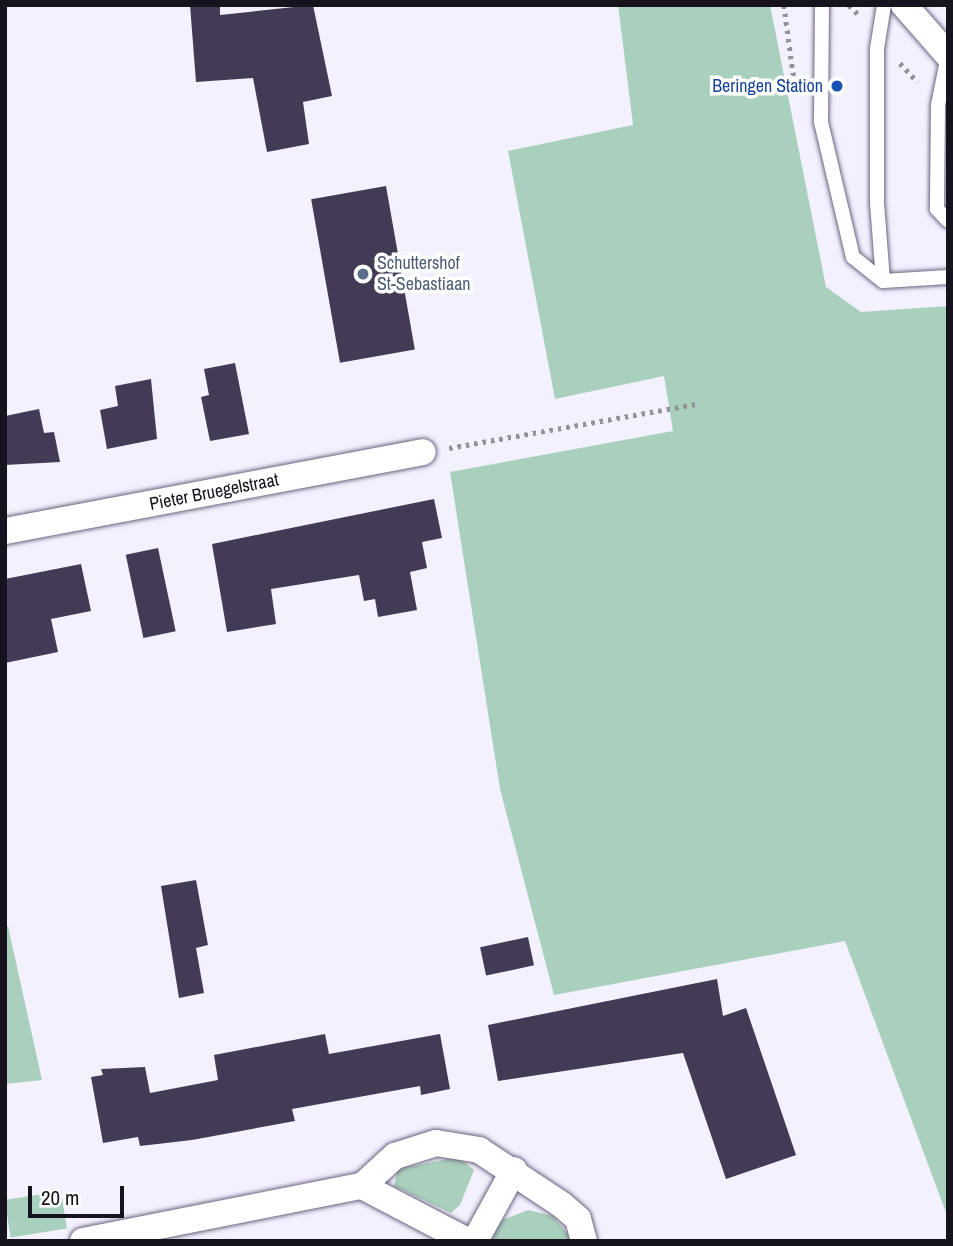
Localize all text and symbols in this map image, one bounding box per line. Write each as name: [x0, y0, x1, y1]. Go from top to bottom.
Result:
place label: Beringen Station: [712, 75, 823, 97]
marker: Beringen Station: [829, 78, 845, 94]
place label: Schuttershof St-Sebastiaan: [377, 253, 471, 296]
marker: Schuttershof St-Sebastiaan: [355, 266, 371, 282]
street label: Pieter Bruegelstraat: [148, 469, 280, 515]
scale bar: [32, 1172, 128, 1216]
text: 20 m: [41, 1183, 79, 1212]

